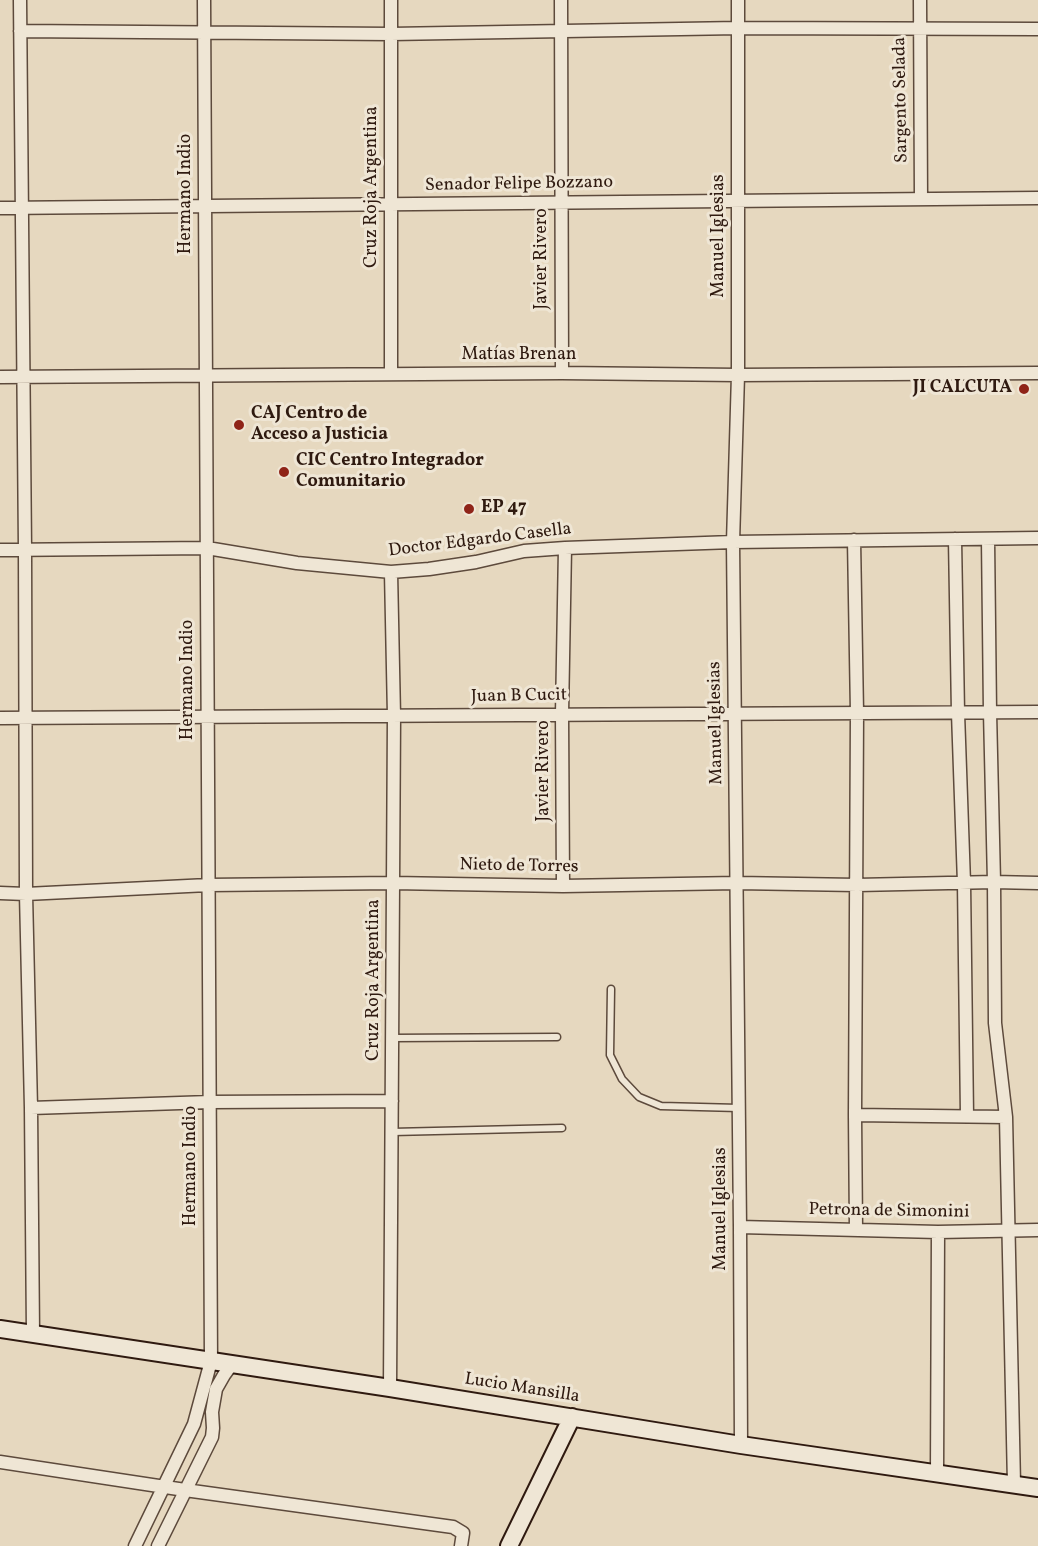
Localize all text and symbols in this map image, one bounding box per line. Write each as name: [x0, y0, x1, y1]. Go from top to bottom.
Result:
street label: Sargento Selada: [890, 37, 914, 163]
street label: Cruz Roja Argentina: [362, 106, 384, 268]
street label: Hermano Indio: [176, 134, 198, 254]
street label: Senador Felipe Bozzano: [425, 173, 613, 197]
street label: Manuel Iglesias: [709, 174, 731, 298]
street label: Javier Rivero: [532, 208, 554, 310]
street label: Matías Brenan: [461, 345, 577, 367]
place label: JI CALCUTA: [913, 378, 1012, 400]
marker: JI CALCUTA: [1017, 382, 1031, 396]
place label: CAJ Centro de Acceso a Justicia: [251, 404, 388, 446]
marker: CAJ Centro de Acceso a Justicia: [232, 418, 246, 432]
place label: CIC Centro Integrador Comunitario: [296, 451, 484, 494]
marker: CIC Centro Integrador Comunitario: [277, 465, 291, 479]
place label: EP 47: [481, 498, 527, 520]
marker: EP 47: [462, 502, 476, 516]
street label: Doctor Edgardo Casella: [387, 519, 573, 563]
street label: Hermano Indio: [178, 620, 200, 740]
street label: Manuel Iglesias: [705, 661, 729, 785]
street label: Juan B Cucit: [471, 685, 567, 709]
street label: Javier Rivero: [534, 720, 556, 822]
street label: Nieto de Torres: [459, 855, 579, 879]
street label: Cruz Roja Argentina: [364, 899, 386, 1061]
street label: Hermano Indio: [181, 1106, 203, 1226]
street label: Manuel Iglesias: [711, 1147, 733, 1271]
street label: Petrona de Simonini: [808, 1200, 970, 1224]
street label: Lucio Mansilla: [463, 1369, 581, 1409]

